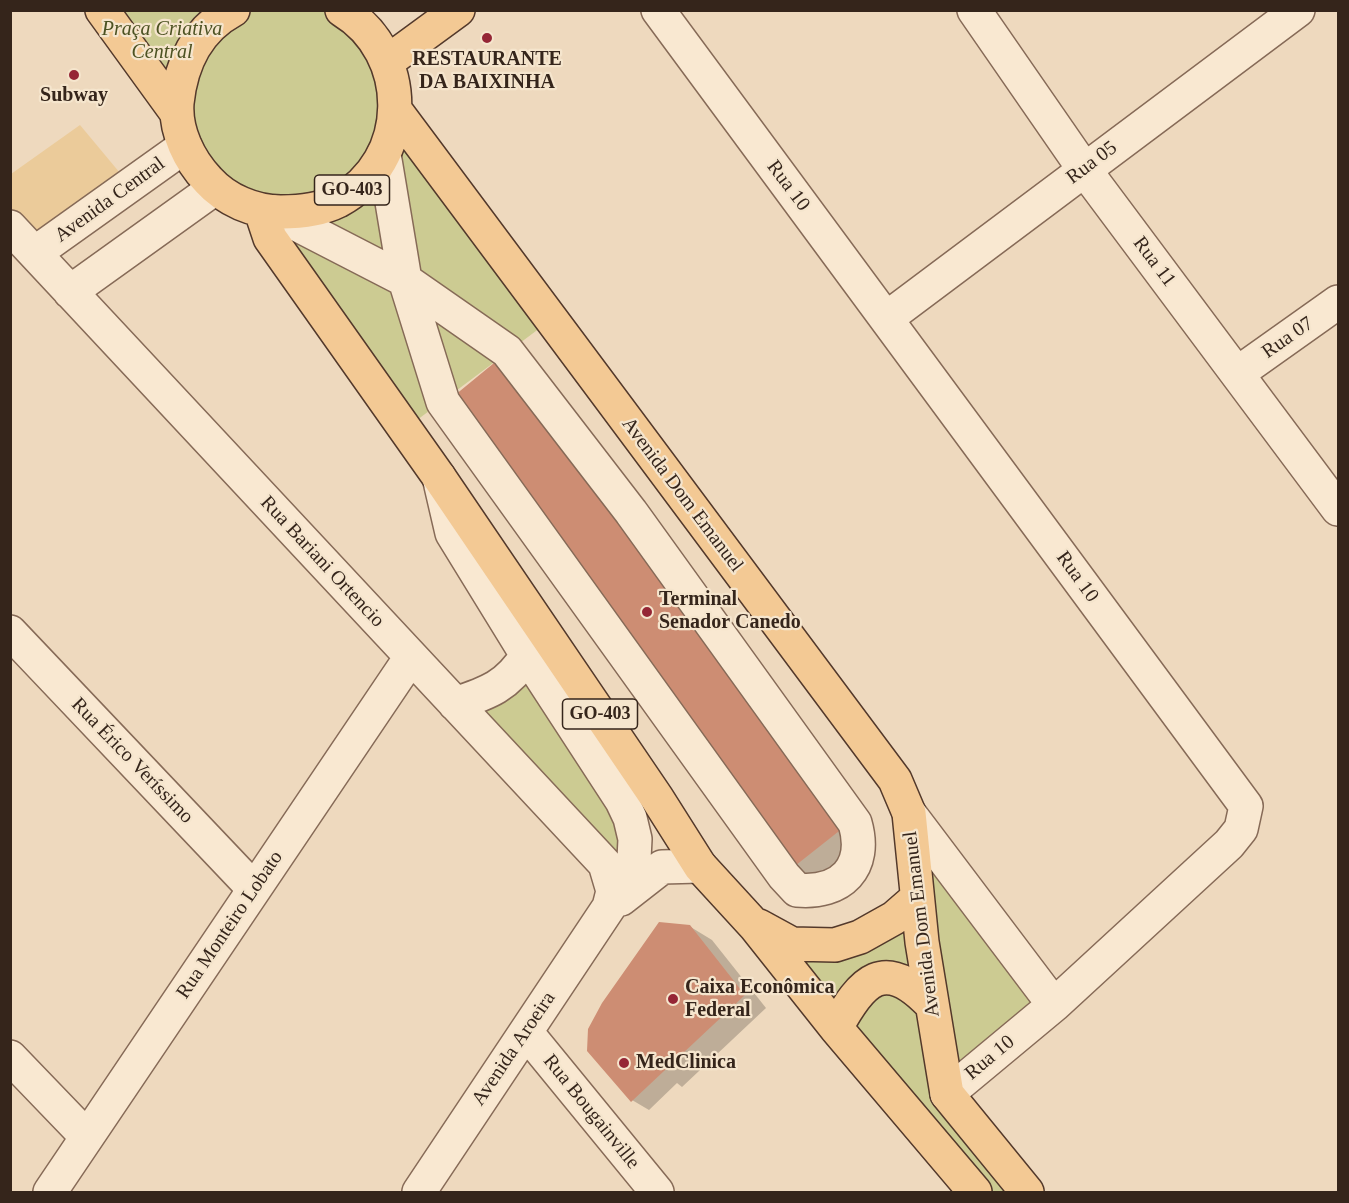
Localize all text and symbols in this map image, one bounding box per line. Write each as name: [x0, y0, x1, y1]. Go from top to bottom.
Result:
park label: Praça Criativa Central: [102, 18, 222, 65]
marker: RESTAURANTE DA BAIXINHA: [480, 31, 494, 45]
place label: RESTAURANTE DA BAIXINHA: [412, 48, 562, 95]
marker: Subway: [67, 68, 81, 82]
place label: Subway: [40, 84, 108, 108]
street label: Rua 05: [1062, 136, 1122, 190]
street label: Avenida Central: [50, 152, 170, 248]
street label: Rua 10: [761, 156, 815, 216]
road number: GO-403: [314, 175, 389, 205]
street label: Rua 11: [1127, 232, 1181, 292]
street label: Rua 07: [1258, 312, 1318, 364]
street label: Avenida Dom Emanuel: [616, 413, 748, 577]
street label: Rua Bariani Ortencio: [255, 491, 389, 633]
street label: Rua 10: [1050, 547, 1104, 607]
place label: Terminal Senador Canedo: [659, 588, 801, 635]
marker: Terminal Senador Canedo: [640, 605, 654, 619]
street label: Rua Érico Veríssimo: [66, 693, 198, 829]
road number: GO-403: [562, 699, 638, 729]
street label: Avenida Dom Emanuel: [899, 830, 945, 1018]
street label: Rua Monteiro Lobato: [172, 846, 288, 1004]
place label: Caixa Econômica Federal: [685, 976, 834, 1023]
street label: Avenida Aroeira: [467, 987, 561, 1111]
marker: Caixa Econômica Federal: [666, 992, 680, 1006]
street label: Rua 10: [960, 1030, 1020, 1086]
street label: Rua Bougainville: [537, 1050, 645, 1174]
place label: MedClinica: [636, 1051, 736, 1075]
marker: MedClinica: [617, 1056, 631, 1070]

